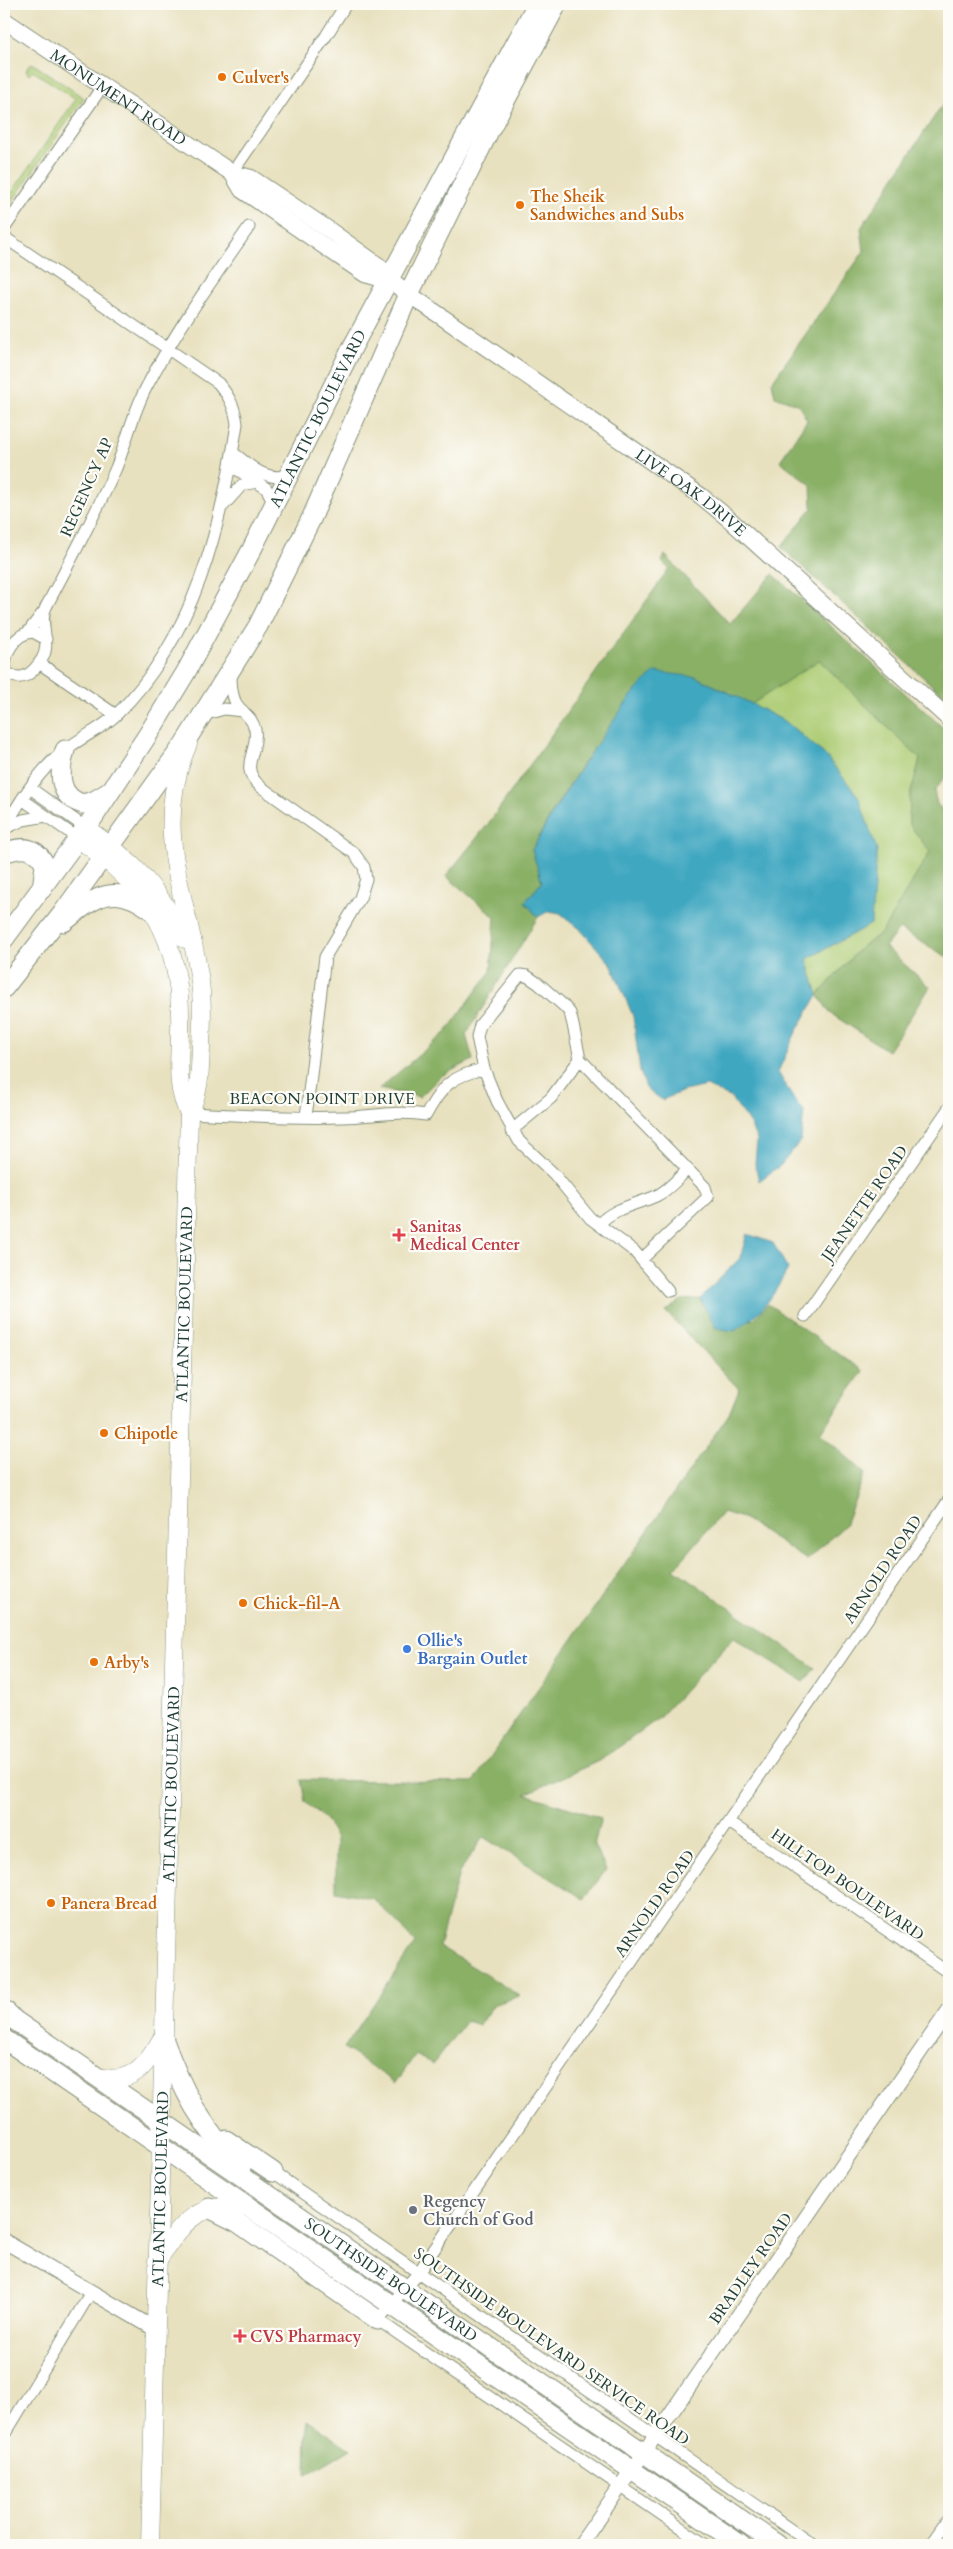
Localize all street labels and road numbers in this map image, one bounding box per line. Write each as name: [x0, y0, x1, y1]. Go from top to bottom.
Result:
street label: MONUMENT ROAD: [46, 44, 190, 151]
street label: ATLANTIC BOULEVARD: [264, 326, 372, 511]
street label: REGENCY AP: [55, 434, 119, 541]
street label: LIVE OAK DRIVE: [631, 444, 751, 542]
street label: BEACON POINT DRIVE: [229, 1088, 415, 1110]
street label: JEANETTE ROAD: [815, 1141, 913, 1268]
street label: ATLANTIC BOULEVARD: [171, 1206, 198, 1403]
street label: ARNOLD ROAD: [838, 1511, 927, 1628]
street label: ATLANTIC BOULEVARD: [158, 1686, 185, 1883]
street label: HILLTOP BOULEVARD: [767, 1824, 928, 1946]
street label: ARNOLD ROAD: [610, 1846, 700, 1962]
street label: ATLANTIC BOULEVARD: [147, 2091, 174, 2288]
street label: BRADLEY ROAD: [704, 2208, 798, 2329]
street label: SOUTHSIDE BOULEVARD: [300, 2213, 482, 2347]
street label: SOUTHSIDE BOULEVARD SERVICE ROAD: [409, 2243, 693, 2451]

